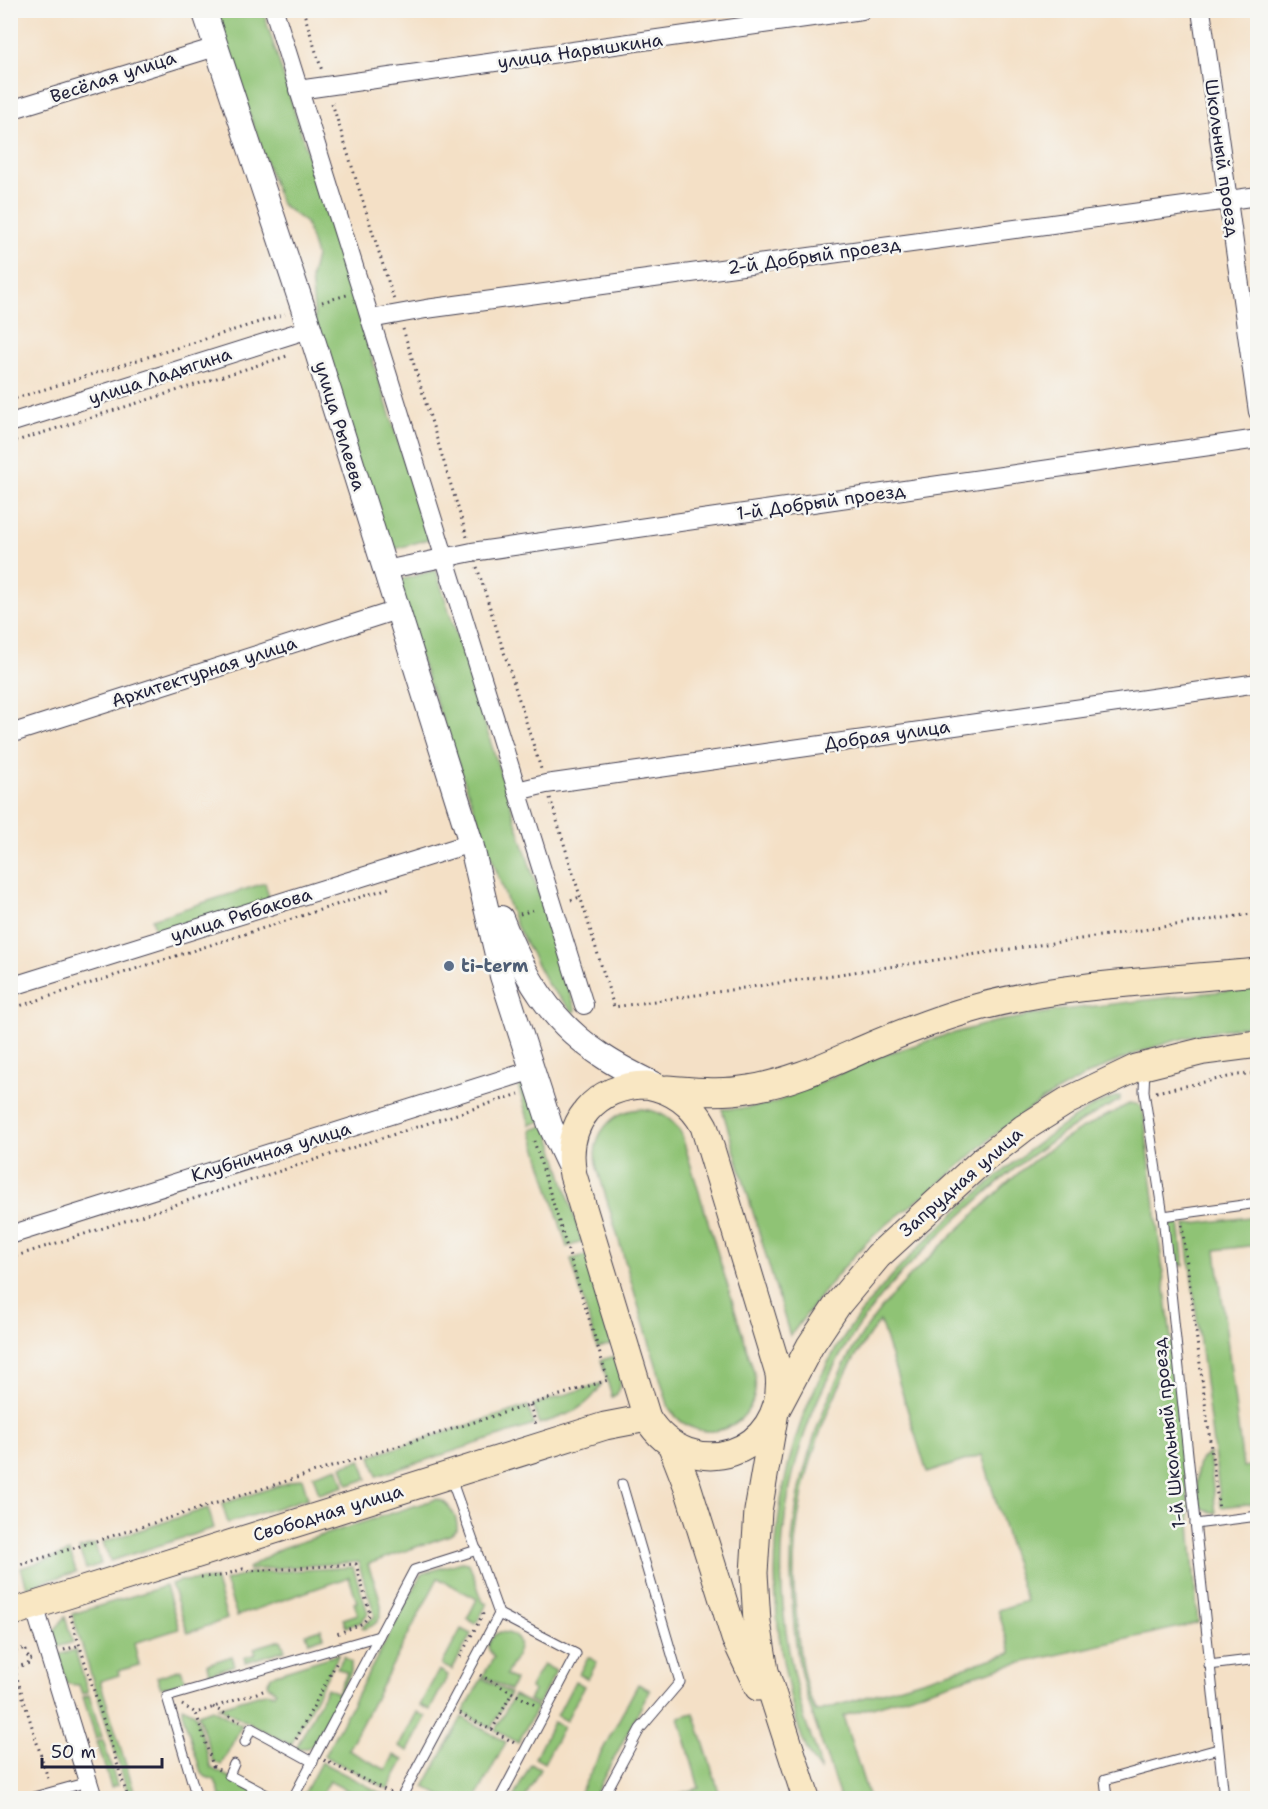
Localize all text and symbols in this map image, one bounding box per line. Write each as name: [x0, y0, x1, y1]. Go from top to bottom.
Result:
street label: улица Нарышкина: [496, 28, 664, 74]
street label: Весёлая улица: [47, 45, 179, 109]
street label: Школьный проезд: [1199, 77, 1245, 239]
street label: 2-й Добрый проезд: [726, 232, 903, 280]
street label: улица Ладыгина: [85, 342, 235, 410]
street label: улица Рылеева: [309, 358, 371, 494]
street label: 1-й Добрый проезд: [735, 478, 907, 526]
street label: Архитектурная улица: [108, 631, 300, 713]
street label: Добрая улица: [823, 714, 951, 756]
street label: улица Рыбакова: [167, 882, 315, 948]
place label: ti-term: [461, 954, 529, 978]
marker: ti-term: [442, 959, 456, 973]
street label: Клубничная улица: [188, 1116, 354, 1188]
street label: Запрудная улица: [894, 1122, 1028, 1242]
street label: 1-й Школьный проезд: [1147, 1336, 1191, 1530]
street label: Свободная улица: [250, 1479, 406, 1547]
scale bar: [42, 1731, 162, 1769]
text: 50 m: [51, 1740, 96, 1764]

